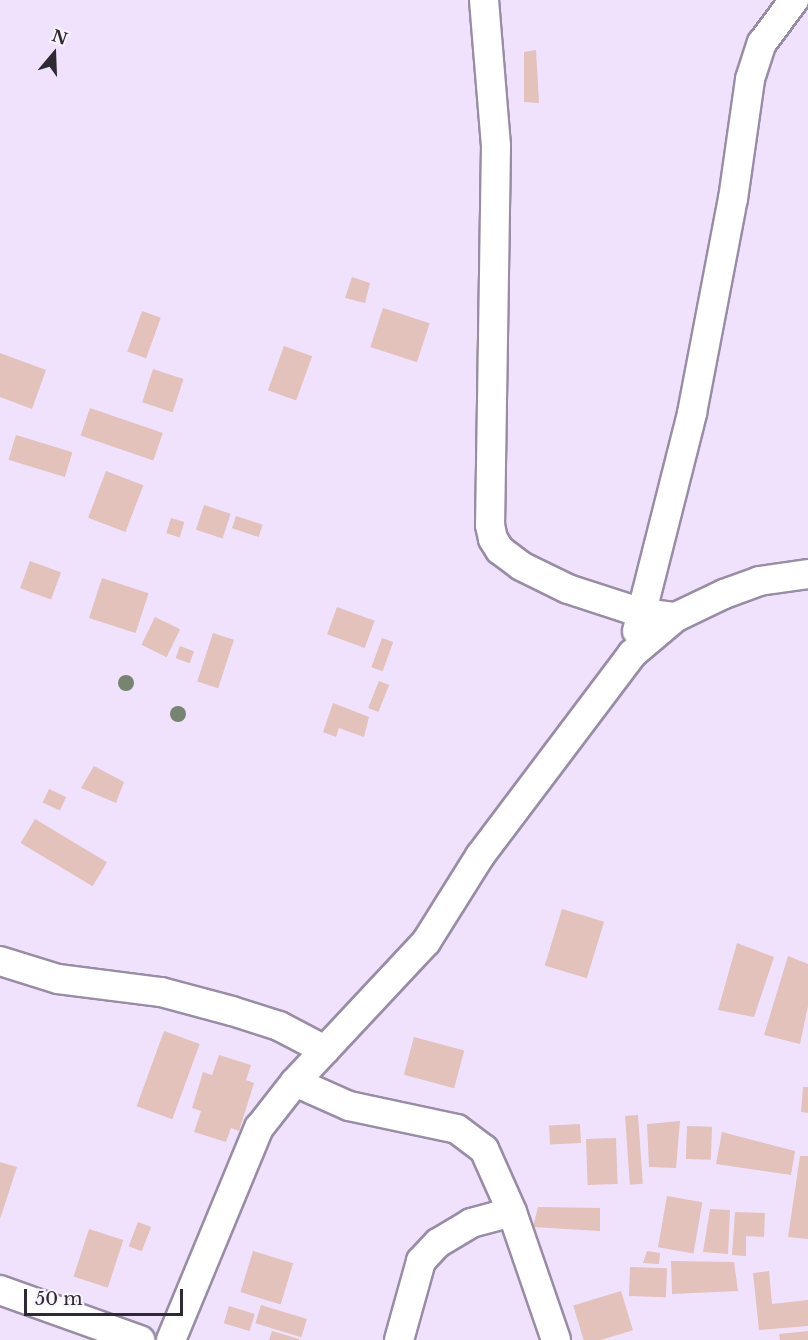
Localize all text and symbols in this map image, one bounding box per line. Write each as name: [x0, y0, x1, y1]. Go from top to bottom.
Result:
north arrow: [24, 24, 84, 84]
text: N: [49, 25, 70, 49]
scale bar: [27, 1277, 186, 1315]
text: 50 m: [35, 1288, 83, 1310]

